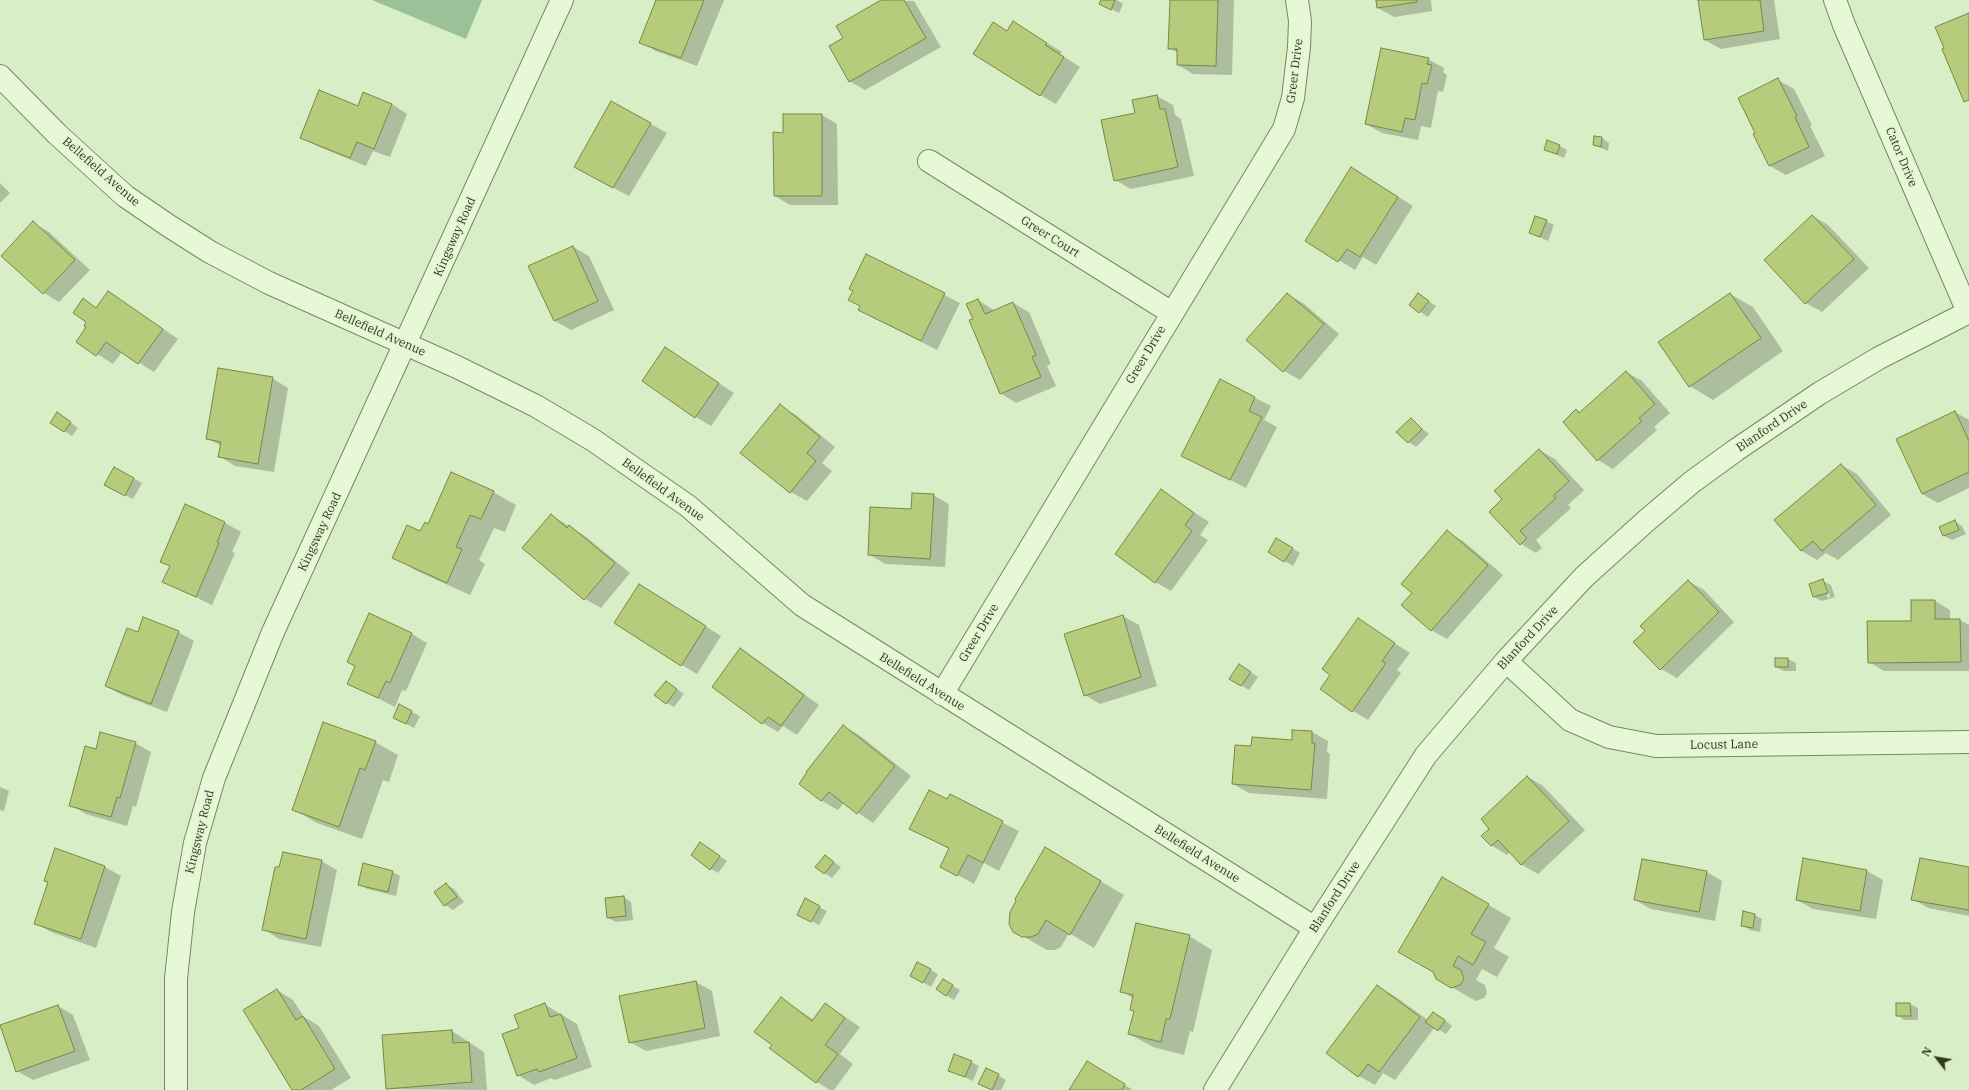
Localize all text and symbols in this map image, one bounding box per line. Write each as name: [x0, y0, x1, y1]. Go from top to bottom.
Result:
street label: Greer Drive: [1284, 38, 1306, 104]
street label: Cator Drive: [1882, 125, 1920, 189]
street label: Bellefield Avenue: [59, 134, 143, 210]
street label: Kingsway Road: [431, 195, 479, 279]
street label: Greer Court: [1018, 213, 1082, 261]
street label: Bellefield Avenue: [332, 306, 428, 360]
street label: Greer Drive: [1123, 323, 1169, 387]
street label: Blanford Drive: [1734, 397, 1810, 455]
street label: Bellefield Avenue: [619, 455, 707, 525]
street label: Kingsway Road: [295, 490, 345, 574]
street label: Greer Drive: [956, 601, 1002, 665]
street label: Blanford Drive: [1495, 603, 1561, 673]
street label: Bellefield Avenue: [877, 650, 967, 714]
street label: Locust Lane: [1690, 737, 1758, 753]
street label: Kingsway Road: [183, 789, 217, 875]
street label: Bellefield Avenue: [1152, 822, 1242, 886]
street label: Blanford Drive: [1307, 859, 1363, 935]
north arrow: [1917, 1038, 1957, 1078]
text: N: [1918, 1044, 1935, 1059]

